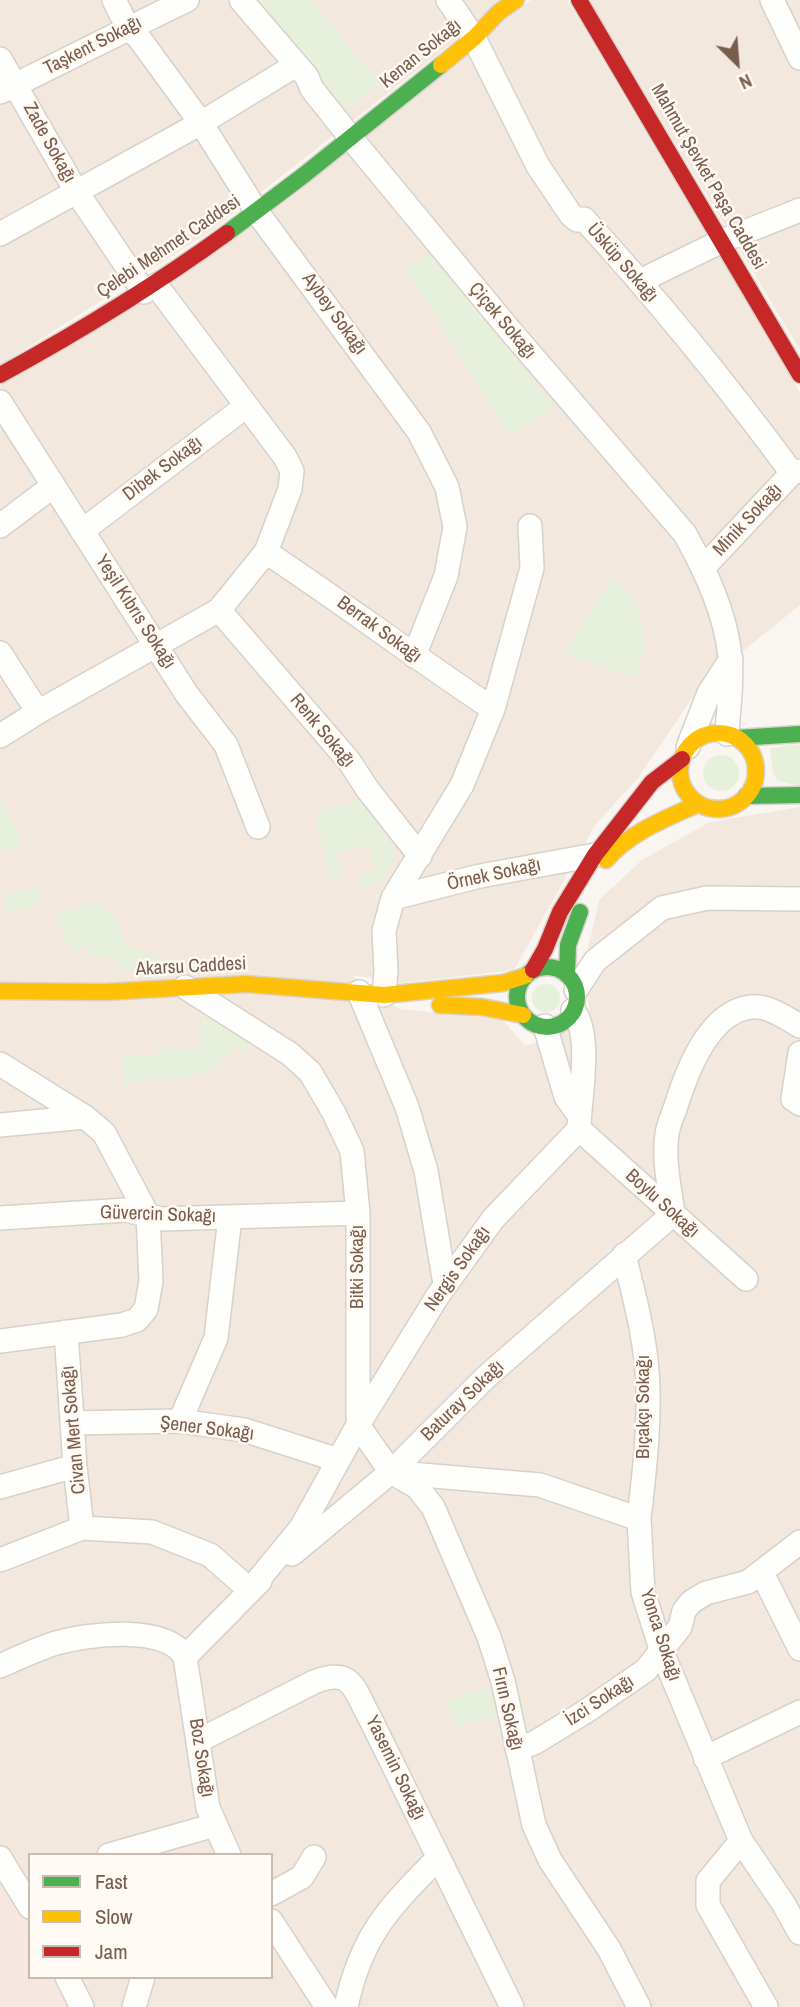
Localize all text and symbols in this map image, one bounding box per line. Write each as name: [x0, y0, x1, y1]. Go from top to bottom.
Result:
street label: Taşkent Sokağı: [40, 12, 146, 80]
street label: Kenan Sokağı: [376, 14, 466, 94]
north arrow: [702, 28, 772, 98]
text: N: [735, 68, 756, 96]
street label: Mahmut Şevket Paşa Caddesi: [646, 80, 770, 274]
street label: Zade Sokağı: [18, 99, 80, 187]
street label: Çelebi Mehmet Caddesi: [93, 191, 245, 303]
street label: Üsküp Sokağı: [582, 219, 662, 307]
street label: Aybey Sokağı: [297, 269, 371, 359]
street label: Çiçek Sokağı: [463, 278, 541, 364]
street label: Dibek Sokağı: [119, 432, 207, 506]
street label: Minik Sokağı: [709, 479, 787, 561]
street label: Yeşil Kıbrıs Sokağı: [90, 551, 180, 673]
street label: Berrak Sokağı: [332, 592, 426, 668]
street label: Renk Sokağı: [285, 690, 359, 772]
street label: Örnek Sokağı: [445, 854, 543, 896]
street label: Akarsu Caddesi: [135, 953, 247, 981]
street label: Boylu Sokağı: [620, 1165, 704, 1243]
street label: Güvercin Sokağı: [100, 1202, 216, 1228]
street label: Nergis Sokağı: [420, 1222, 496, 1316]
street label: Bitki Sokağı: [347, 1225, 369, 1309]
street label: Bıçakçı Sokağı: [633, 1355, 655, 1459]
street label: Baturay Sokağı: [417, 1356, 509, 1446]
street label: Civan Mert Sokağı: [57, 1365, 91, 1495]
street label: Şener Sokağı: [159, 1412, 255, 1446]
street label: Yonca Sokağı: [634, 1586, 686, 1684]
street label: Fırın Sokağı: [486, 1665, 528, 1753]
street label: İzci Sokağı: [561, 1670, 639, 1732]
street label: Yasemin Sokağı: [360, 1712, 430, 1824]
street label: Boz Sokağı: [184, 1717, 218, 1799]
legend: [28, 1853, 273, 1979]
text: Fast: [95, 1867, 128, 1896]
text: Slow: [95, 1902, 132, 1931]
text: Jam: [95, 1937, 128, 1966]

